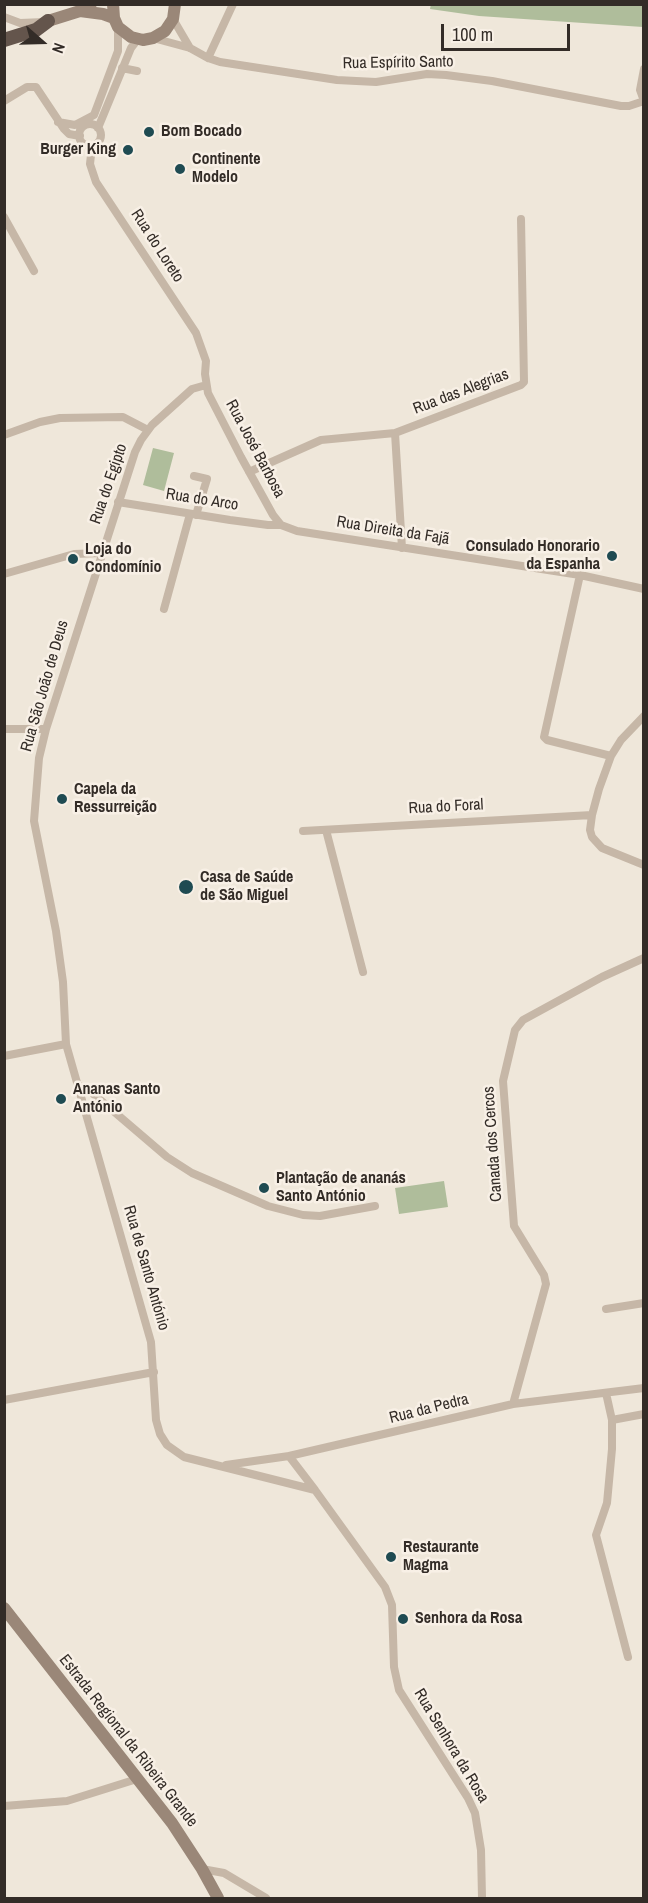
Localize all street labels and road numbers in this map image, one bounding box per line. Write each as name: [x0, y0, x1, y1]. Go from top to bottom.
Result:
street label: Rua Espírito Santo: [342, 52, 454, 74]
street label: Rua do Loreto: [126, 206, 188, 286]
street label: Rua das Alegrias: [411, 365, 511, 419]
street label: Rua José Barbosa: [221, 397, 289, 501]
street label: Rua do Egipto: [86, 441, 132, 527]
street label: Rua do Arco: [164, 485, 240, 515]
street label: Rua Direita da Fajã: [335, 513, 451, 549]
street label: Rua São João de Deus: [17, 618, 73, 754]
street label: Rua do Foral: [408, 795, 484, 819]
street label: Canada dos Cercos: [479, 1085, 507, 1203]
street label: Rua de Santo António: [119, 1203, 173, 1333]
street label: Rua da Pedra: [387, 1390, 471, 1428]
street label: Estrada Regional da Ribeira Grande: [55, 1651, 201, 1831]
street label: Rua Senhora da Rosa: [409, 1685, 493, 1807]

